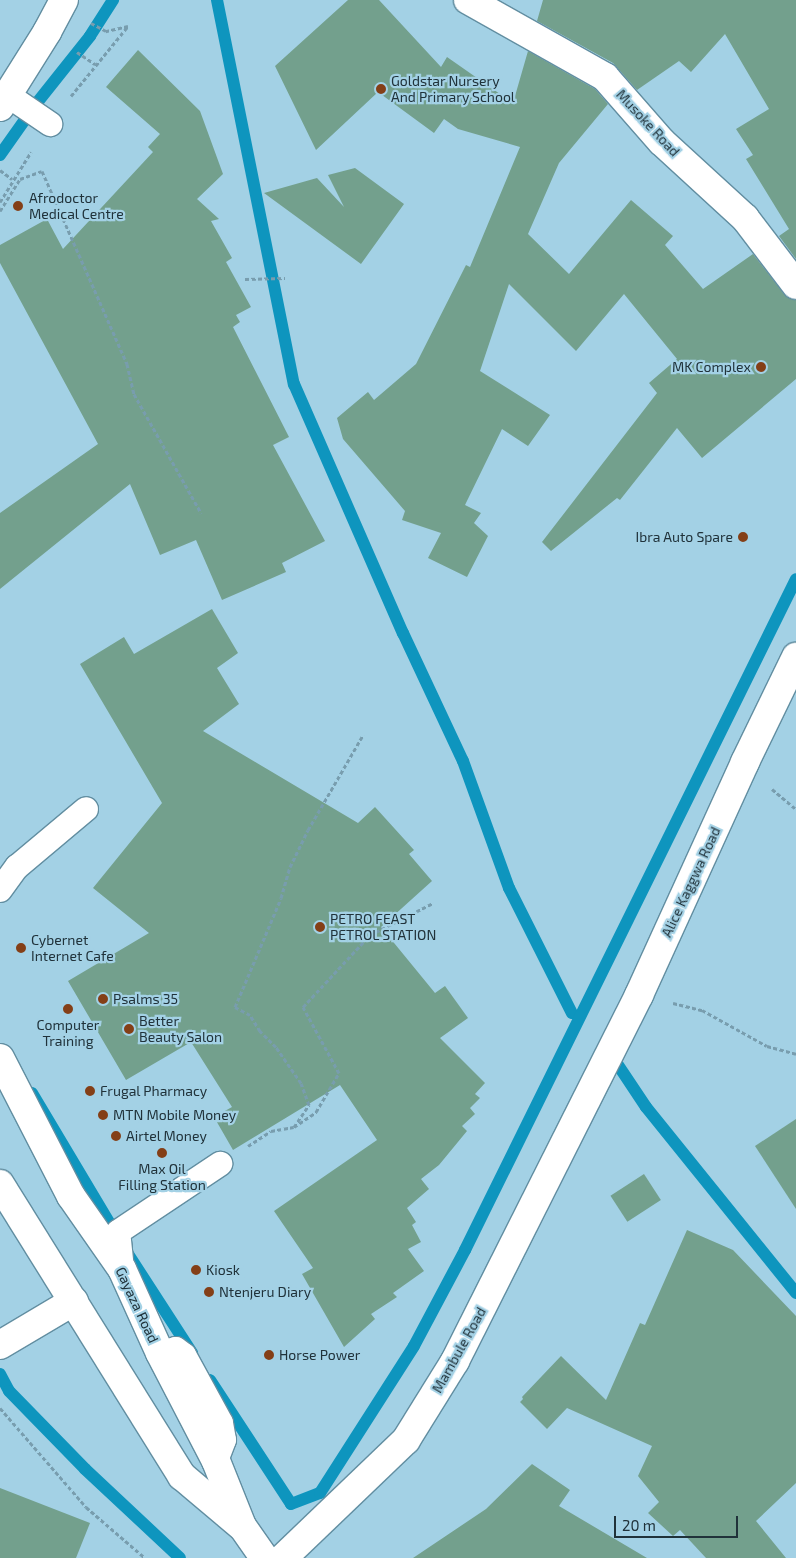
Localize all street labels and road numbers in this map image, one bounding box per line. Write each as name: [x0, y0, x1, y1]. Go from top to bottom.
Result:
street label: Musoke Road: [613, 86, 683, 160]
street label: Alice Kaggwa Road: [658, 824, 724, 940]
street label: Gayaza Road: [112, 1264, 162, 1346]
street label: Mambule Road: [429, 1304, 489, 1396]

